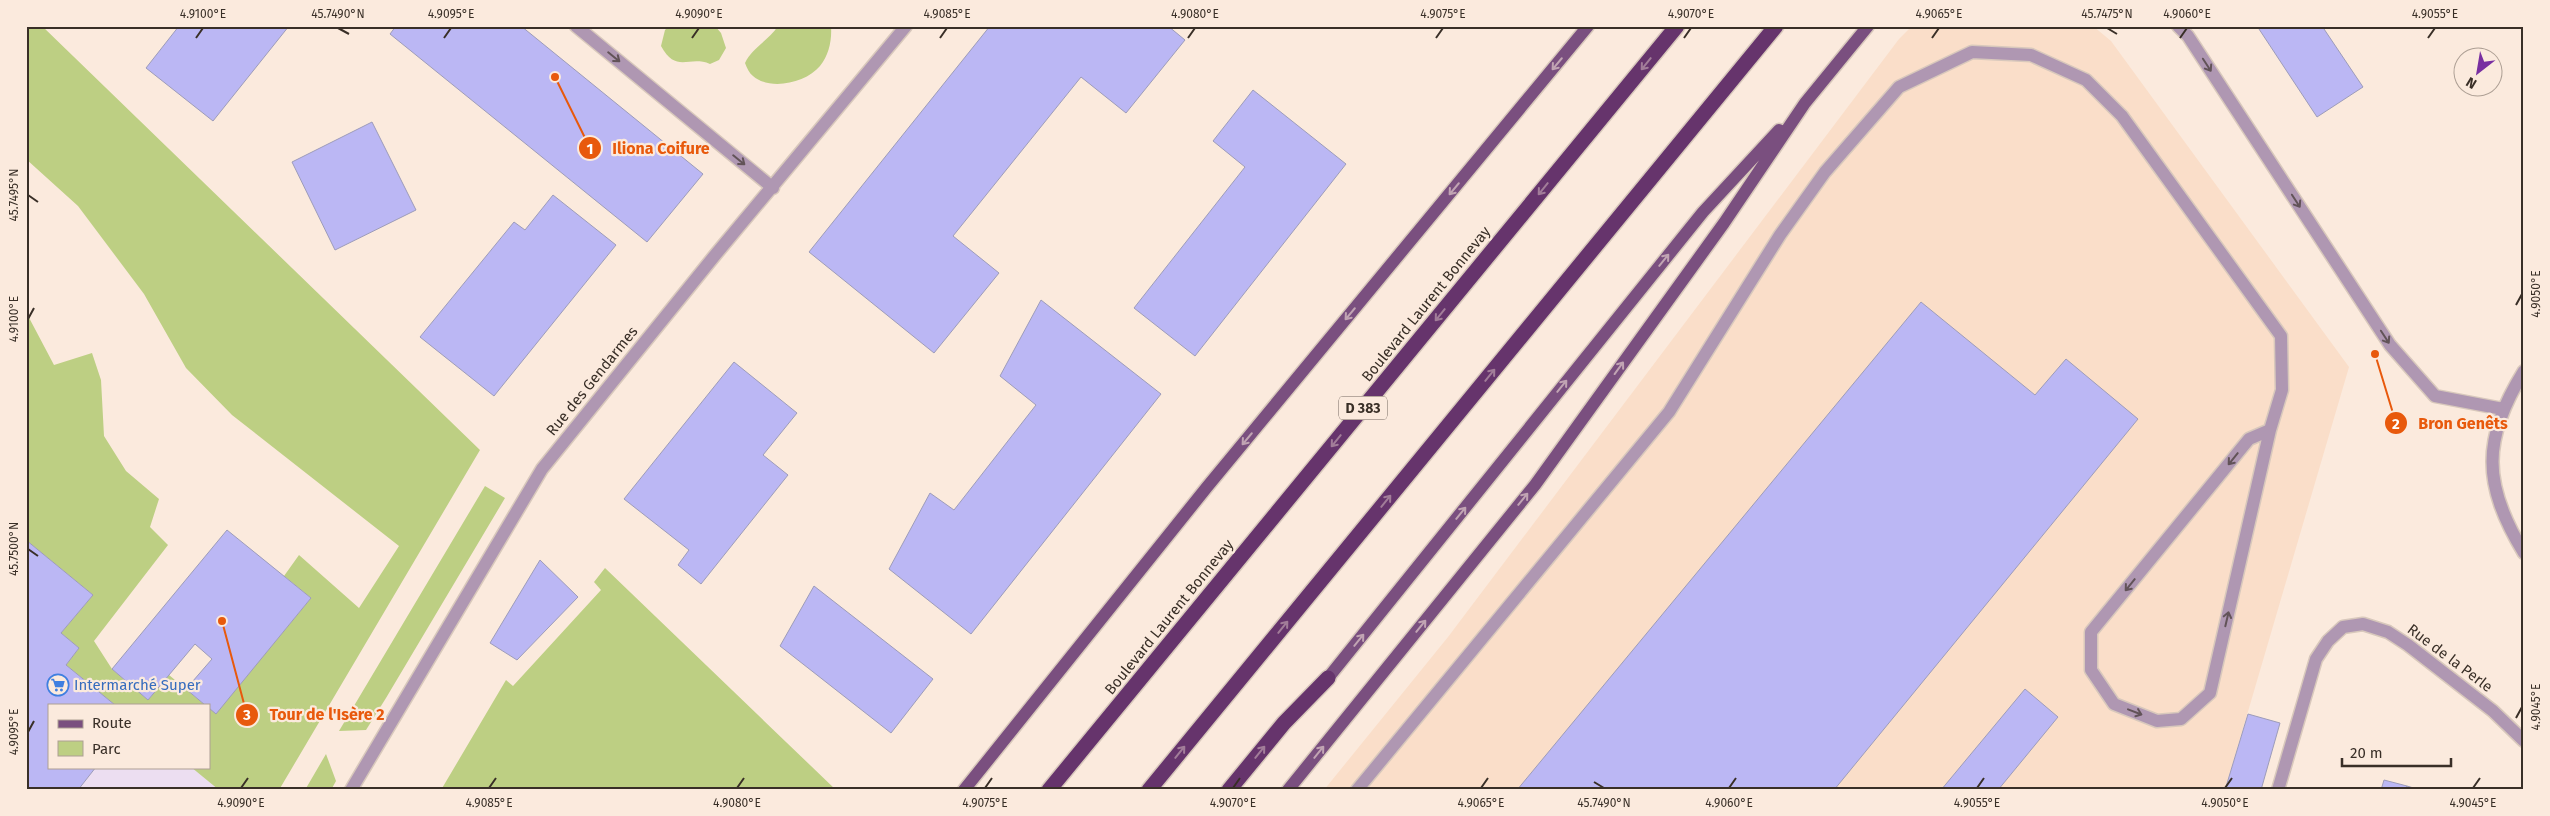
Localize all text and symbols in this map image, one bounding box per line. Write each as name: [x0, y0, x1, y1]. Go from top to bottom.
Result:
text: 4.9100°E: [180, 7, 226, 21]
text: 45.7490°N: [311, 7, 365, 21]
text: 4.9095°E: [428, 7, 474, 21]
text: 4.9090°E: [675, 7, 723, 21]
text: 4.9085°E: [923, 7, 971, 21]
text: 4.9080°E: [1171, 7, 1219, 21]
text: 4.9075°E: [1420, 7, 1466, 21]
text: 4.9070°E: [1668, 7, 1714, 21]
text: 4.9065°E: [1916, 7, 1962, 21]
text: 45.7475°N: [2081, 7, 2133, 21]
text: 4.9060°E: [2163, 7, 2211, 21]
text: 4.9055°E: [2412, 7, 2458, 21]
north arrow: [2452, 48, 2502, 98]
one-way arrow: [607, 52, 620, 63]
one-way arrow: [1552, 57, 1563, 70]
one-way arrow: [1640, 57, 1651, 70]
one-way arrow: [2202, 58, 2212, 72]
text: N: [2463, 73, 2480, 92]
callout: Iliona Coifure: [577, 133, 720, 164]
text: Iliona Coifure: [612, 139, 710, 158]
text: 1: [587, 140, 593, 158]
one-way arrow: [732, 155, 745, 166]
text: 45.7495°N: [7, 169, 21, 221]
one-way arrow: [1448, 182, 1459, 195]
one-way arrow: [1537, 183, 1548, 196]
one-way arrow: [2291, 194, 2301, 208]
street label: Boulevard Laurent Bonnevay: [1358, 222, 1495, 385]
one-way arrow: [1659, 254, 1670, 267]
text: 4.9050°E: [2529, 270, 2543, 318]
text: 4.9100°E: [7, 296, 21, 342]
one-way arrow: [1345, 307, 1356, 320]
one-way arrow: [1434, 308, 1445, 321]
street label: Rue des Gendarmes: [542, 323, 642, 439]
one-way arrow: [2380, 330, 2390, 344]
one-way arrow: [1614, 362, 1625, 375]
one-way arrow: [1484, 369, 1495, 382]
one-way arrow: [1557, 380, 1568, 393]
road number: D 383: [1339, 396, 1387, 419]
callout: Bron Genêts: [2383, 408, 2518, 439]
text: Bron Genêts: [2418, 414, 2508, 433]
text: 2: [2392, 415, 2400, 433]
one-way arrow: [1241, 433, 1252, 446]
one-way arrow: [1331, 434, 1342, 447]
one-way arrow: [2227, 452, 2238, 465]
one-way arrow: [1518, 493, 1529, 506]
one-way arrow: [1381, 495, 1392, 508]
one-way arrow: [1455, 507, 1466, 520]
text: 45.7500°N: [7, 522, 21, 576]
street label: Boulevard Laurent Bonnevay: [1101, 535, 1238, 698]
one-way arrow: [2124, 578, 2135, 591]
one-way arrow: [2223, 612, 2232, 628]
one-way arrow: [1416, 619, 1427, 632]
one-way arrow: [1278, 620, 1289, 633]
street label: Rue de la Perle: [2404, 620, 2496, 696]
one-way arrow: [1353, 634, 1364, 647]
supermarket icon: Intermarché Super: [46, 673, 70, 697]
place label: Intermarché Super: [74, 676, 201, 694]
text: 4.9045°E: [2529, 684, 2543, 730]
callout: Tour de l'Isère 2: [234, 699, 394, 730]
legend: [48, 704, 210, 768]
text: Tour de l'Isère 2: [269, 705, 385, 724]
text: 3: [242, 706, 251, 724]
one-way arrow: [2126, 708, 2142, 717]
text: 4.9095°E: [7, 709, 21, 755]
text: Route: [92, 714, 132, 732]
scale bar: [2342, 736, 2451, 768]
text: Parc: [92, 740, 121, 758]
text: 20 m: [2350, 744, 2383, 762]
one-way arrow: [1175, 746, 1186, 759]
one-way arrow: [1255, 746, 1266, 759]
one-way arrow: [1313, 746, 1324, 759]
text: 4.9090°E: [217, 796, 265, 810]
text: 4.9085°E: [465, 796, 513, 810]
text: 4.9080°E: [713, 796, 761, 810]
text: 4.9075°E: [962, 796, 1008, 810]
text: 4.9070°E: [1210, 796, 1256, 810]
text: 4.9065°E: [1458, 796, 1504, 810]
text: 45.7490°N: [1577, 796, 1631, 810]
text: 4.9060°E: [1705, 796, 1753, 810]
text: 4.9055°E: [1954, 796, 2000, 810]
text: 4.9050°E: [2201, 796, 2249, 810]
text: 4.9045°E: [2450, 796, 2496, 810]

